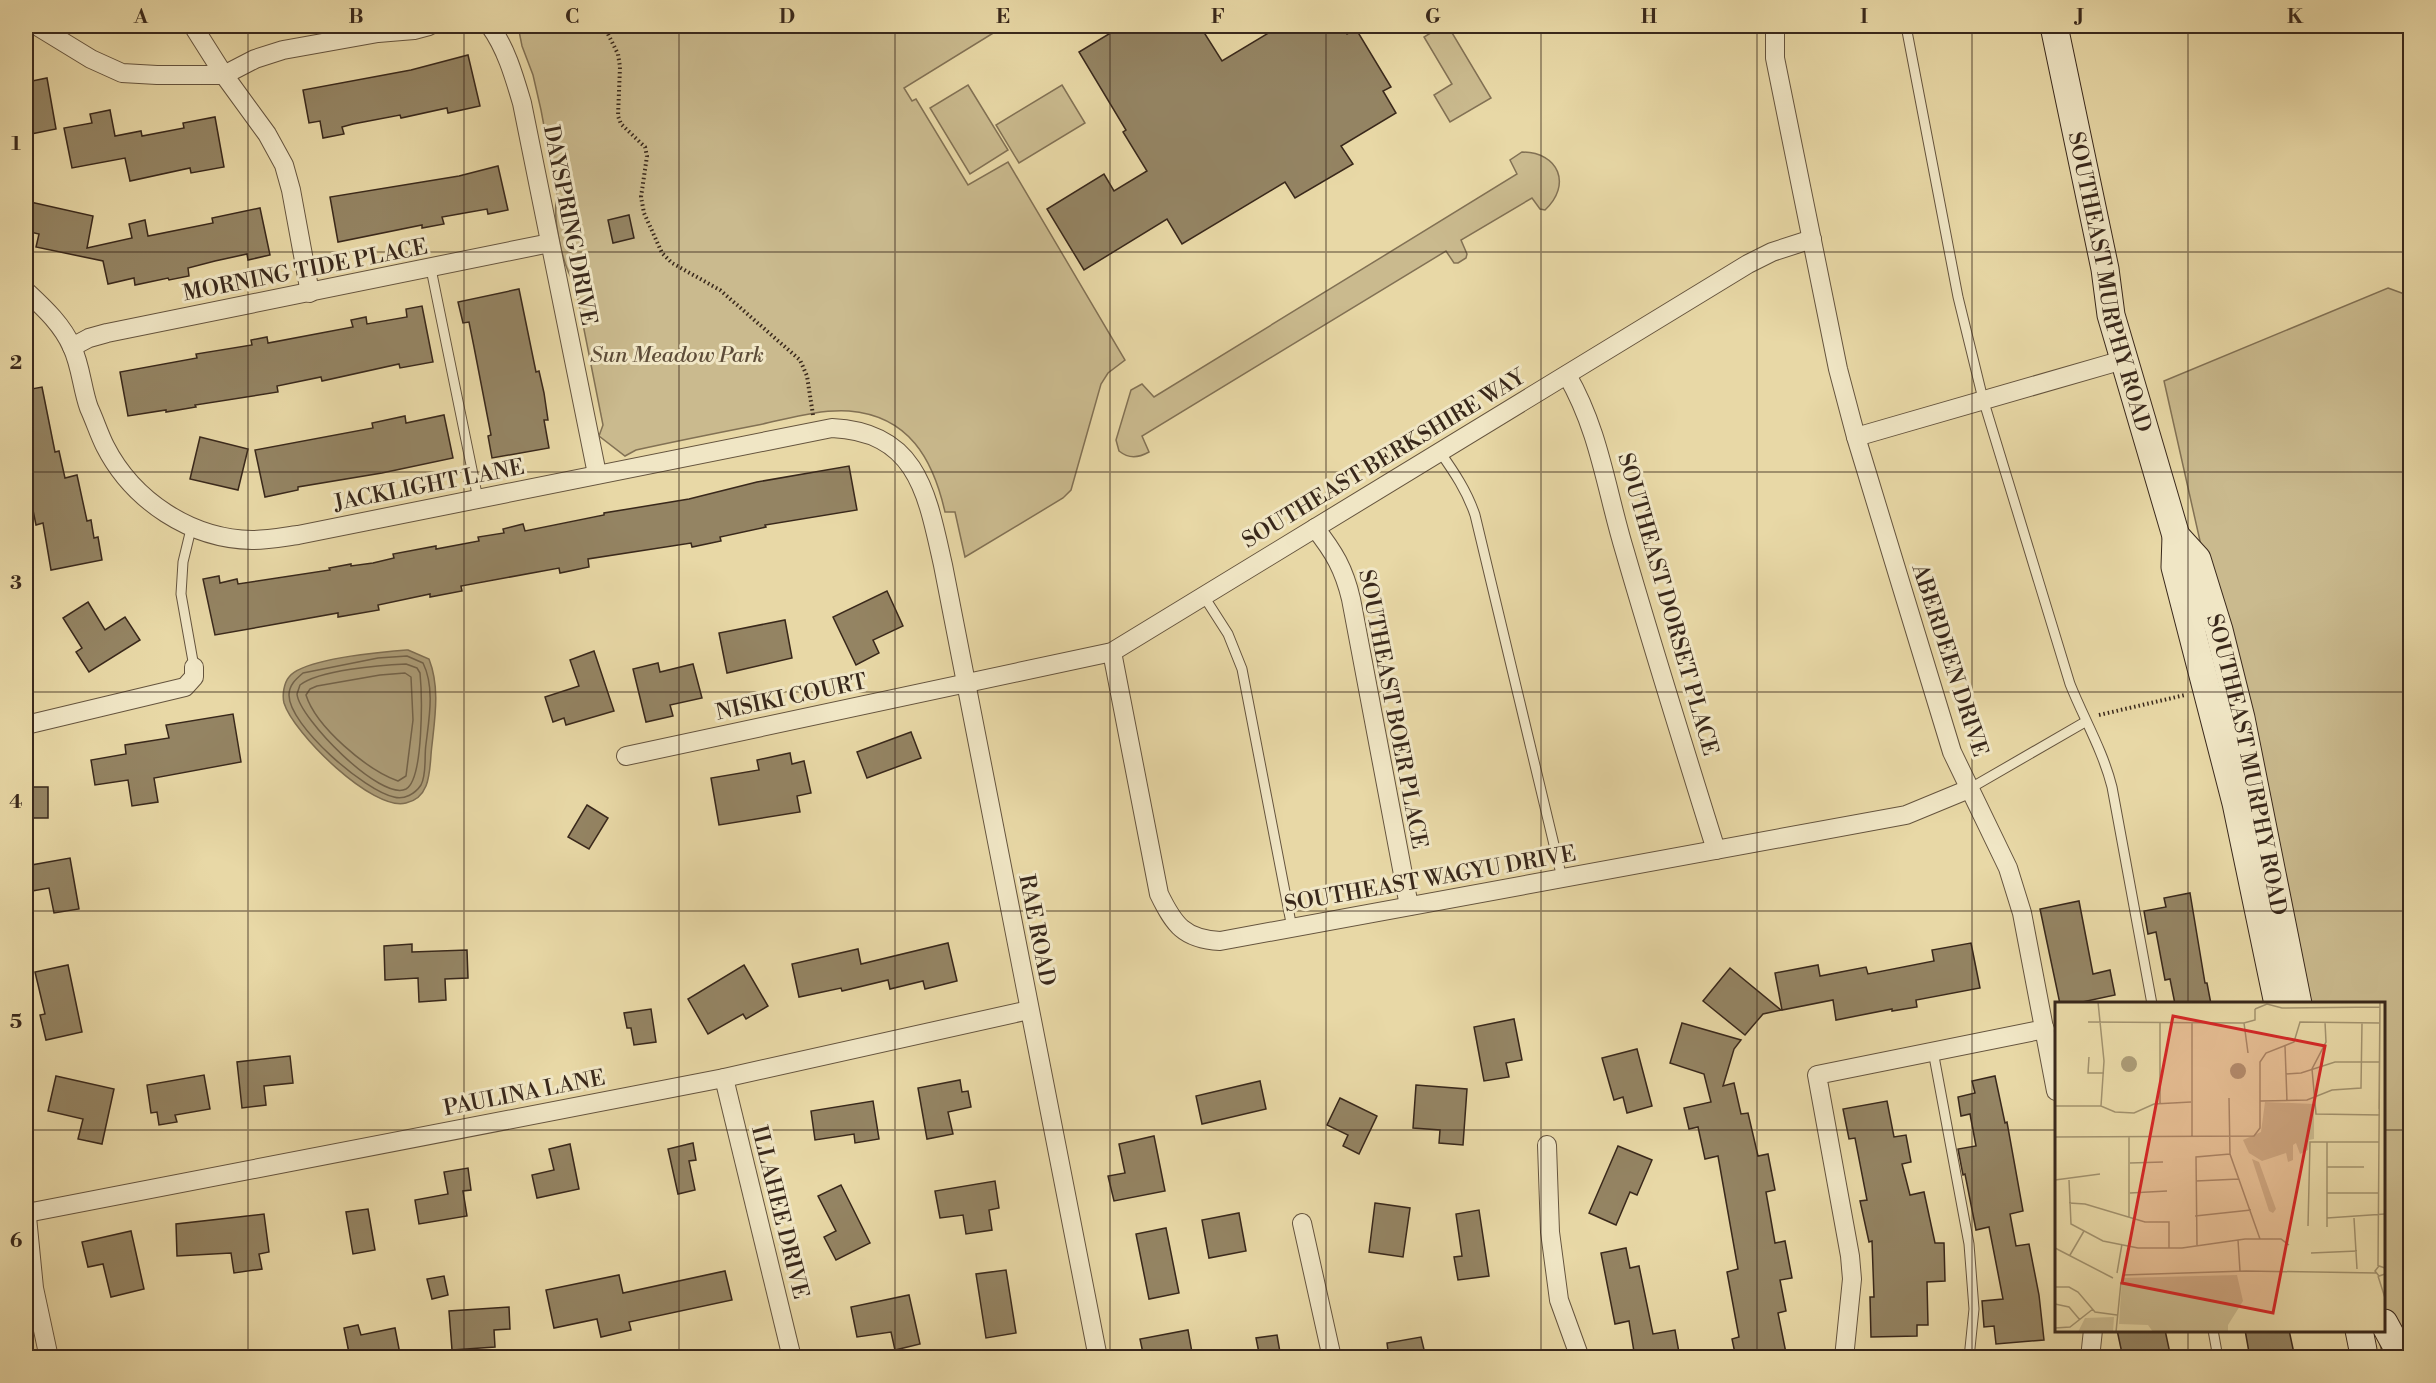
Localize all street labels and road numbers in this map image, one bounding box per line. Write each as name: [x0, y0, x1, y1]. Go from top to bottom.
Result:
street label: DAYSPRING DRIVE: [537, 123, 602, 328]
street label: SOUTHEAST MURPHY ROAD: [2062, 129, 2157, 436]
street label: MORNING TIDE PLACE: [181, 233, 430, 307]
street label: SOUTHEAST BERKSHIRE WAY: [1237, 363, 1531, 555]
street label: SOUTHEAST DORSET PLACE: [1611, 450, 1724, 759]
street label: JACKLIGHT LANE: [331, 454, 527, 517]
street label: ABERDEEN DRIVE: [1905, 560, 1993, 760]
street label: SOUTHEAST BOER PLACE: [1352, 567, 1433, 851]
street label: SOUTHEAST MURPHY ROAD: [2200, 611, 2292, 918]
street label: NISIKI COURT: [713, 668, 869, 727]
street label: SOUTHEAST WAGYU DRIVE: [1282, 840, 1578, 918]
street label: RAE ROAD: [1012, 872, 1061, 988]
street label: PAULINA LANE: [441, 1065, 607, 1122]
street label: ILLAHEE DRIVE: [745, 1123, 814, 1302]

